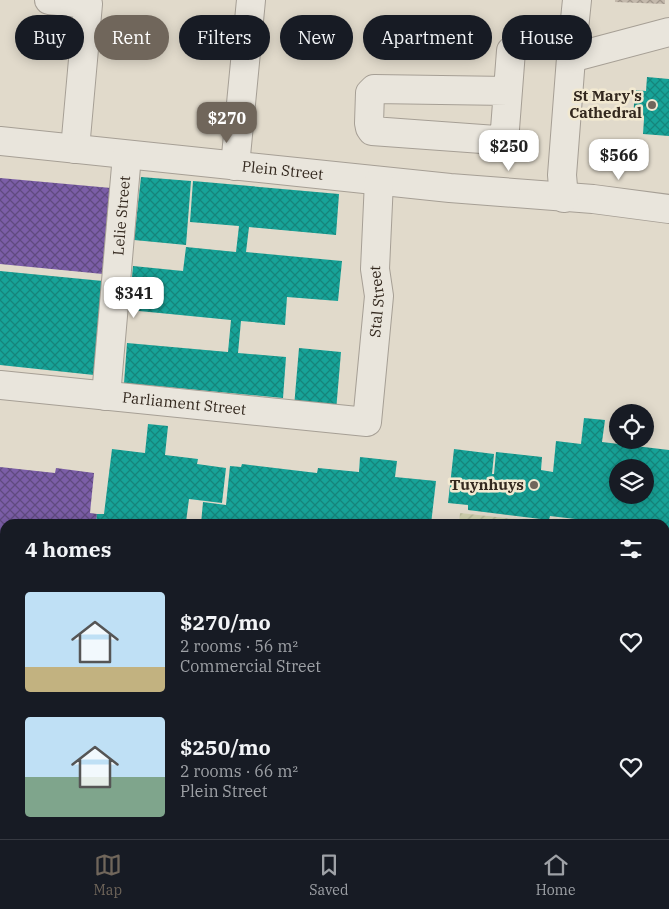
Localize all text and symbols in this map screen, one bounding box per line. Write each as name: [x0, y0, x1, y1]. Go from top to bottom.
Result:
chip: Buy: [15, 15, 84, 60]
chip: Rent: [94, 15, 169, 60]
chip: Filters: [179, 15, 270, 60]
chip: New: [280, 15, 353, 60]
chip: Apartment: [363, 15, 492, 60]
chip: House: [502, 15, 592, 60]
place label: St Mary's Cathedral: [569, 86, 642, 122]
marker: St Mary's Cathedral: [646, 99, 658, 111]
pin: $270: [197, 102, 257, 144]
text: $270: [208, 108, 246, 128]
pin: $250: [479, 130, 539, 172]
text: $250: [490, 136, 528, 156]
pin: $566: [589, 138, 649, 181]
text: $566: [600, 145, 638, 165]
street label: Plein Street: [241, 156, 324, 184]
street label: Lelie Street: [108, 175, 134, 256]
street label: Stal Street: [365, 265, 388, 338]
pin: $341: [104, 276, 164, 319]
text: $341: [115, 283, 153, 303]
street label: Parliament Street: [121, 387, 247, 419]
map controls: [609, 404, 654, 504]
button: locate: [609, 404, 654, 449]
button: layers: [609, 459, 654, 504]
place label: Tuynhuys: [450, 475, 524, 494]
marker: Tuynhuys: [528, 479, 540, 491]
text: 4 homes: [25, 535, 111, 563]
icon: filters: [617, 535, 645, 563]
text: $270/mo: [180, 608, 271, 636]
icon: home: [65, 612, 125, 672]
icon: heart: [617, 628, 645, 656]
text: 2 rooms · 56 m²: [180, 636, 298, 656]
text: Commercial Street: [180, 656, 321, 676]
text: $250/mo: [180, 733, 271, 761]
icon: home: [65, 737, 125, 797]
icon: heart: [617, 753, 645, 781]
text: 2 rooms · 66 m²: [180, 761, 298, 781]
text: Plein Street: [180, 781, 267, 801]
tab: Map: [94, 851, 122, 899]
tab: Saved: [309, 851, 348, 899]
tab: Home: [536, 851, 575, 899]

